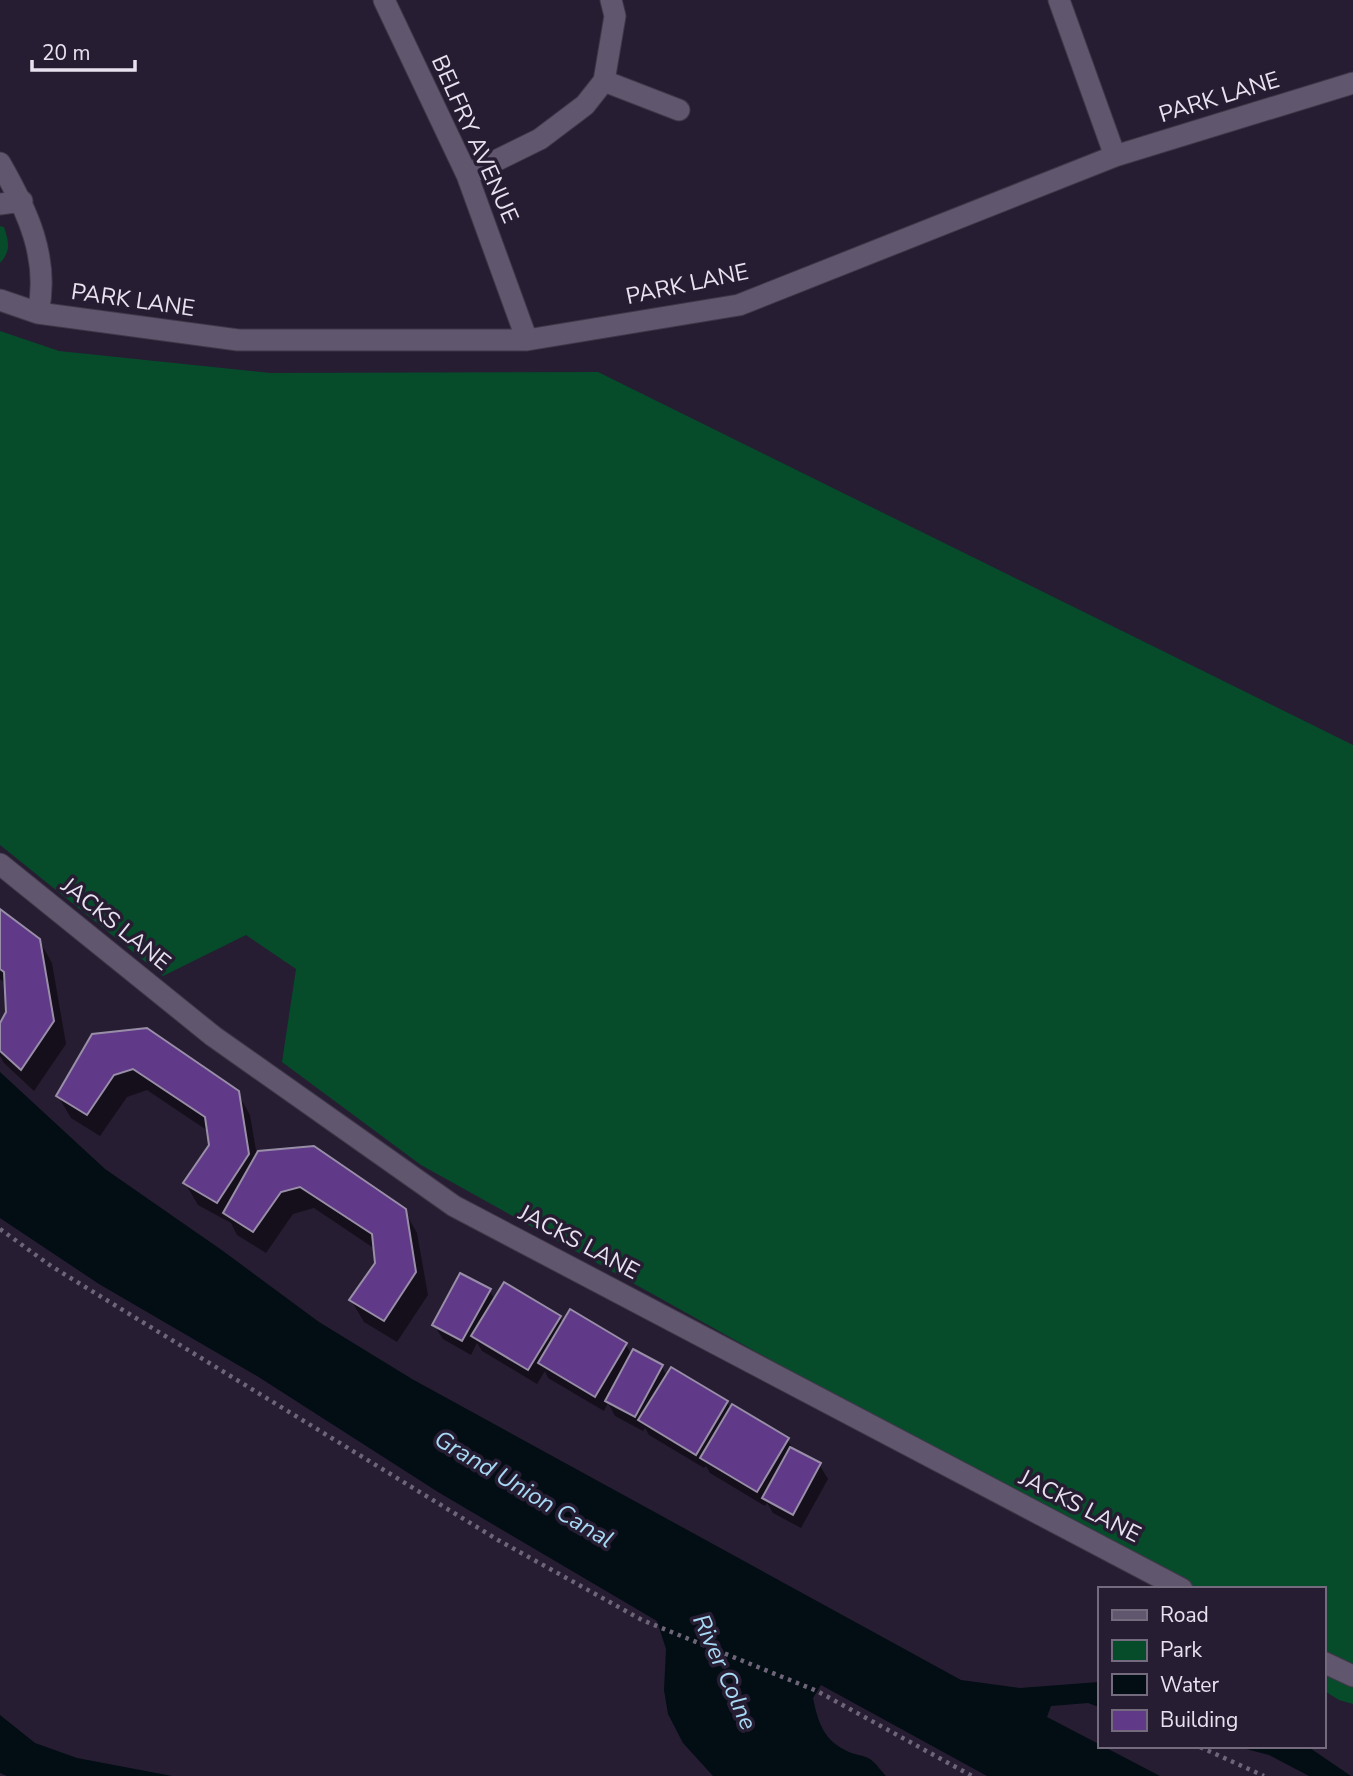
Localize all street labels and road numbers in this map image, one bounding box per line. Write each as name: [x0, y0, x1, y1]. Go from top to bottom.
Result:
street label: BELFRY AVENUE: [424, 50, 526, 228]
street label: PARK LANE: [1155, 64, 1283, 130]
street label: PARK LANE: [623, 256, 751, 312]
street label: PARK LANE: [69, 276, 197, 324]
street label: JACKS LANE: [54, 870, 177, 978]
street label: JACKS LANE: [512, 1197, 645, 1287]
street label: JACKS LANE: [1013, 1462, 1146, 1550]

